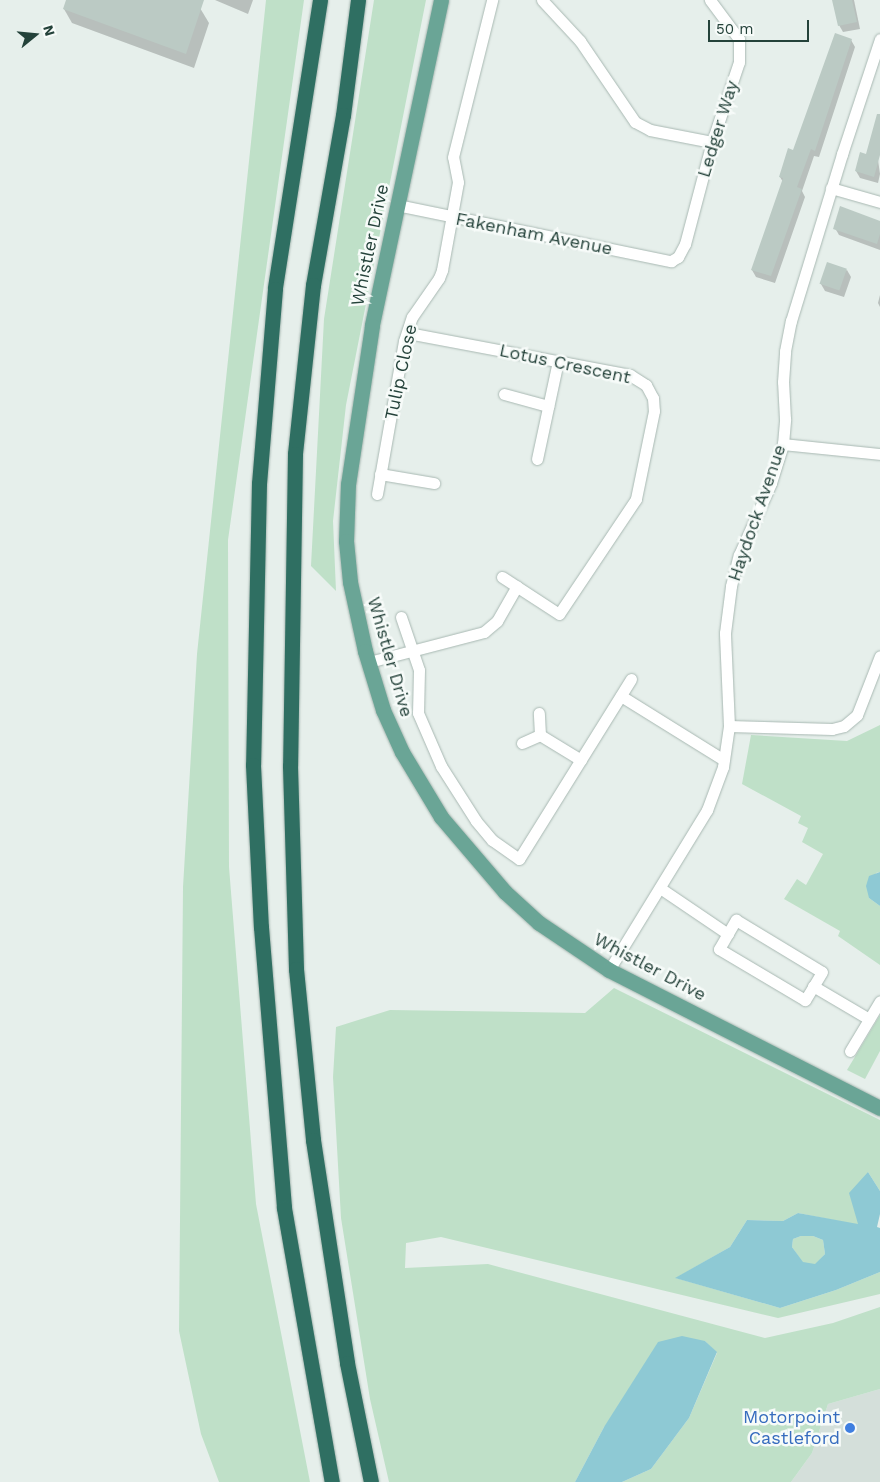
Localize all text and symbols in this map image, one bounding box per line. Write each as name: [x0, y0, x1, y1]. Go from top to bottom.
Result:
north arrow: [10, 10, 60, 60]
scale bar: [710, 10, 811, 42]
text: 50 m: [716, 20, 753, 38]
text: N: [40, 23, 59, 38]
street label: Ledger Way: [693, 77, 743, 181]
street label: Whistler Drive: [347, 182, 393, 308]
street label: Fakenham Avenue: [453, 208, 615, 260]
street label: Tulip Close: [380, 322, 422, 422]
street label: Lotus Crescent: [497, 340, 633, 388]
street label: Haydock Avenue: [723, 441, 791, 585]
street label: Whistler Drive: [362, 594, 418, 720]
street label: Whistler Drive: [590, 928, 710, 1006]
place label: Motorpoint Castleford: [743, 1407, 840, 1450]
marker: Motorpoint Castleford: [844, 1422, 856, 1434]

